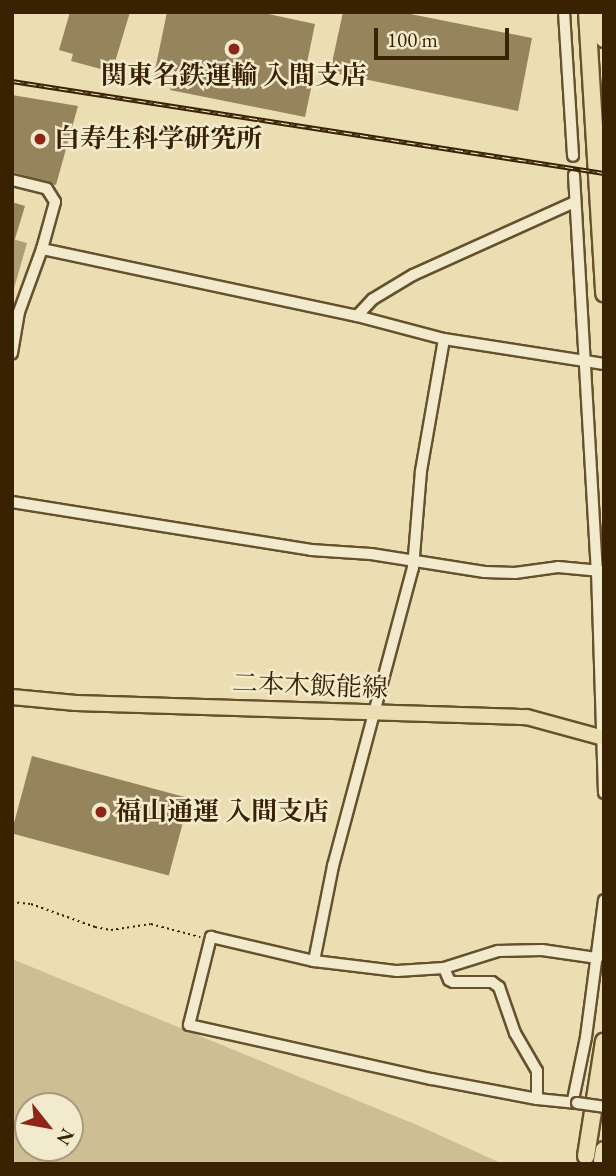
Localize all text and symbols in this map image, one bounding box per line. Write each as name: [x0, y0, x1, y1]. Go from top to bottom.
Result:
scale bar: [378, 14, 513, 58]
text: 100 m: [387, 26, 438, 53]
marker: 関東名鉄運輸 入間支店: [226, 41, 242, 57]
place label: 関東名鉄運輸 入間支店: [101, 60, 367, 92]
place label: 白寿生科学研究所: [54, 123, 262, 155]
marker: 白寿生科学研究所: [32, 131, 48, 147]
street label: 二本木飯能線: [232, 668, 388, 704]
place label: 福山通運 入間支店: [115, 796, 329, 828]
marker: 福山通運 入間支店: [93, 804, 109, 820]
north arrow: [14, 1092, 84, 1162]
text: N: [51, 1124, 80, 1150]

